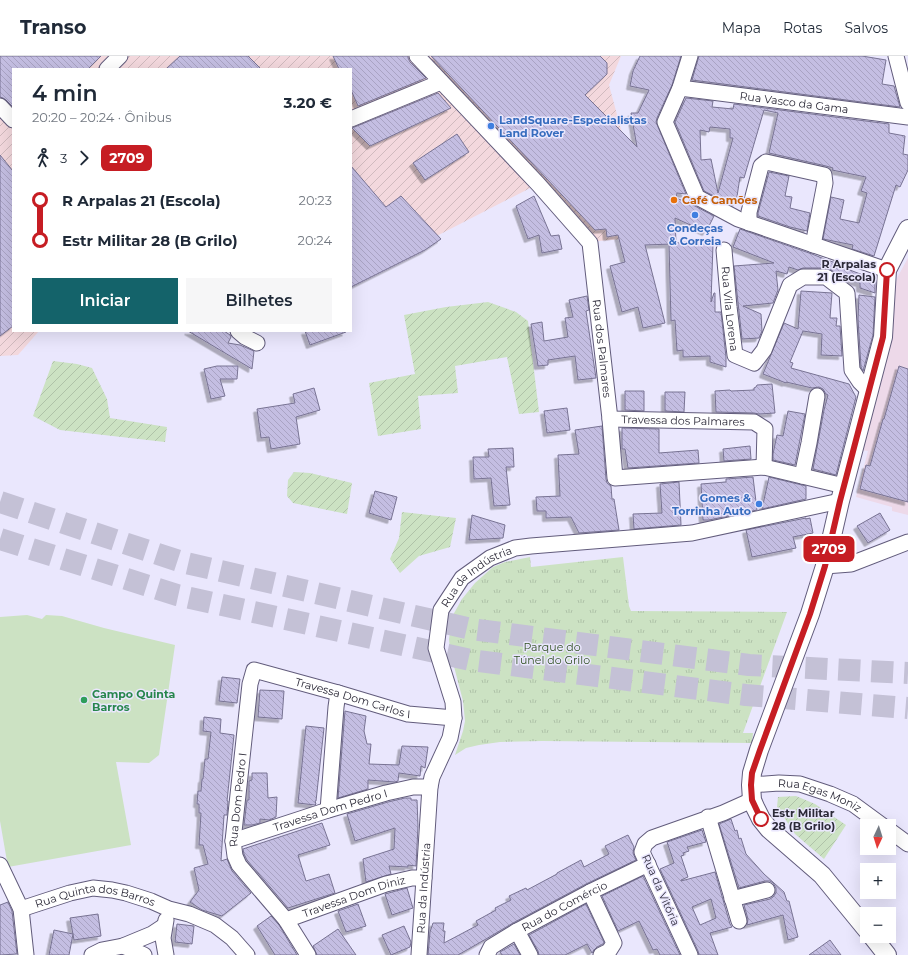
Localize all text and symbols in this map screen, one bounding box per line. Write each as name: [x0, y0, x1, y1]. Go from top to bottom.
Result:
text: Transo: [20, 16, 86, 39]
text: Mapa: [722, 19, 761, 37]
text: Rotas: [783, 19, 822, 37]
text: Salvos: [844, 19, 888, 37]
text: 4 min: [32, 80, 98, 107]
street label: Rua Vasco da Gama: [739, 89, 849, 116]
text: 3.20 €: [284, 93, 332, 112]
text: 20:20 – 20:24 · Ônibus: [32, 109, 172, 125]
place label: LandSquare-Especialistas Land Rover: [499, 113, 647, 140]
marker: LandSquare-Especialistas Land Rover: [486, 121, 496, 131]
icon: walk: [32, 147, 54, 169]
icon: forward: [73, 147, 95, 169]
text: 2709: [109, 149, 144, 167]
text: 3: [60, 150, 67, 166]
text: R Arpalas 21 (Escola): [62, 191, 221, 210]
text: 20:23: [299, 192, 332, 208]
place label: Café Camões: [682, 193, 757, 207]
marker: Café Camões: [669, 195, 679, 205]
marker: Condeças & Correia: [690, 210, 700, 220]
place label: Condeças & Correia: [667, 221, 723, 248]
text: Estr Militar 28 (B Grilo): [62, 231, 238, 250]
text: 20:24: [298, 232, 332, 248]
place label: R Arpalas 21 (Escola): [817, 257, 876, 284]
marker: R Arpalas 21 (Escola): [879, 262, 895, 278]
street label: Rua Vila Lorena: [718, 265, 741, 352]
button: Iniciar: [32, 278, 178, 324]
button: Bilhetes: [186, 278, 332, 324]
street label: Rua dos Palmares: [589, 299, 615, 399]
street label: Travessa dos Palmares: [621, 412, 745, 429]
place label: Gomes & Torrinha Auto: [672, 491, 751, 518]
marker: Gomes & Torrinha Auto: [754, 499, 764, 509]
line badge: 2709: [801, 536, 857, 562]
text: 2709: [811, 540, 847, 558]
street label: Rua da Indústria: [438, 543, 514, 610]
park label: Parque do Túnel do Grilo: [514, 640, 590, 667]
street label: Travessa Dom Carlos I: [294, 675, 411, 721]
place label: Campo Quinta Barros: [92, 687, 175, 714]
marker: Campo Quinta Barros: [79, 695, 89, 705]
street label: Rua Dom Pedro I: [226, 752, 250, 848]
street label: Rua Egas Moniz: [778, 776, 865, 815]
street label: Travessa Dom Pedro I: [271, 786, 389, 834]
place label: Estr Militar 28 (B Grilo): [772, 806, 835, 833]
marker: Estr Militar 28 (B Grilo): [753, 811, 769, 827]
north arrow: [860, 819, 896, 855]
map controls: [860, 819, 896, 943]
street label: Rua da Indústria: [413, 842, 433, 934]
street label: Rua da Vitória: [639, 852, 683, 928]
button: +: [860, 863, 896, 899]
street label: Travessa Dom Diniz: [301, 873, 407, 920]
street label: Rua do Comércio: [519, 878, 610, 934]
text: Rua Quinta dos Barros: [33, 881, 158, 911]
street label: Rua Quinta dos Barros: [33, 899, 157, 913]
button: −: [860, 907, 896, 943]

